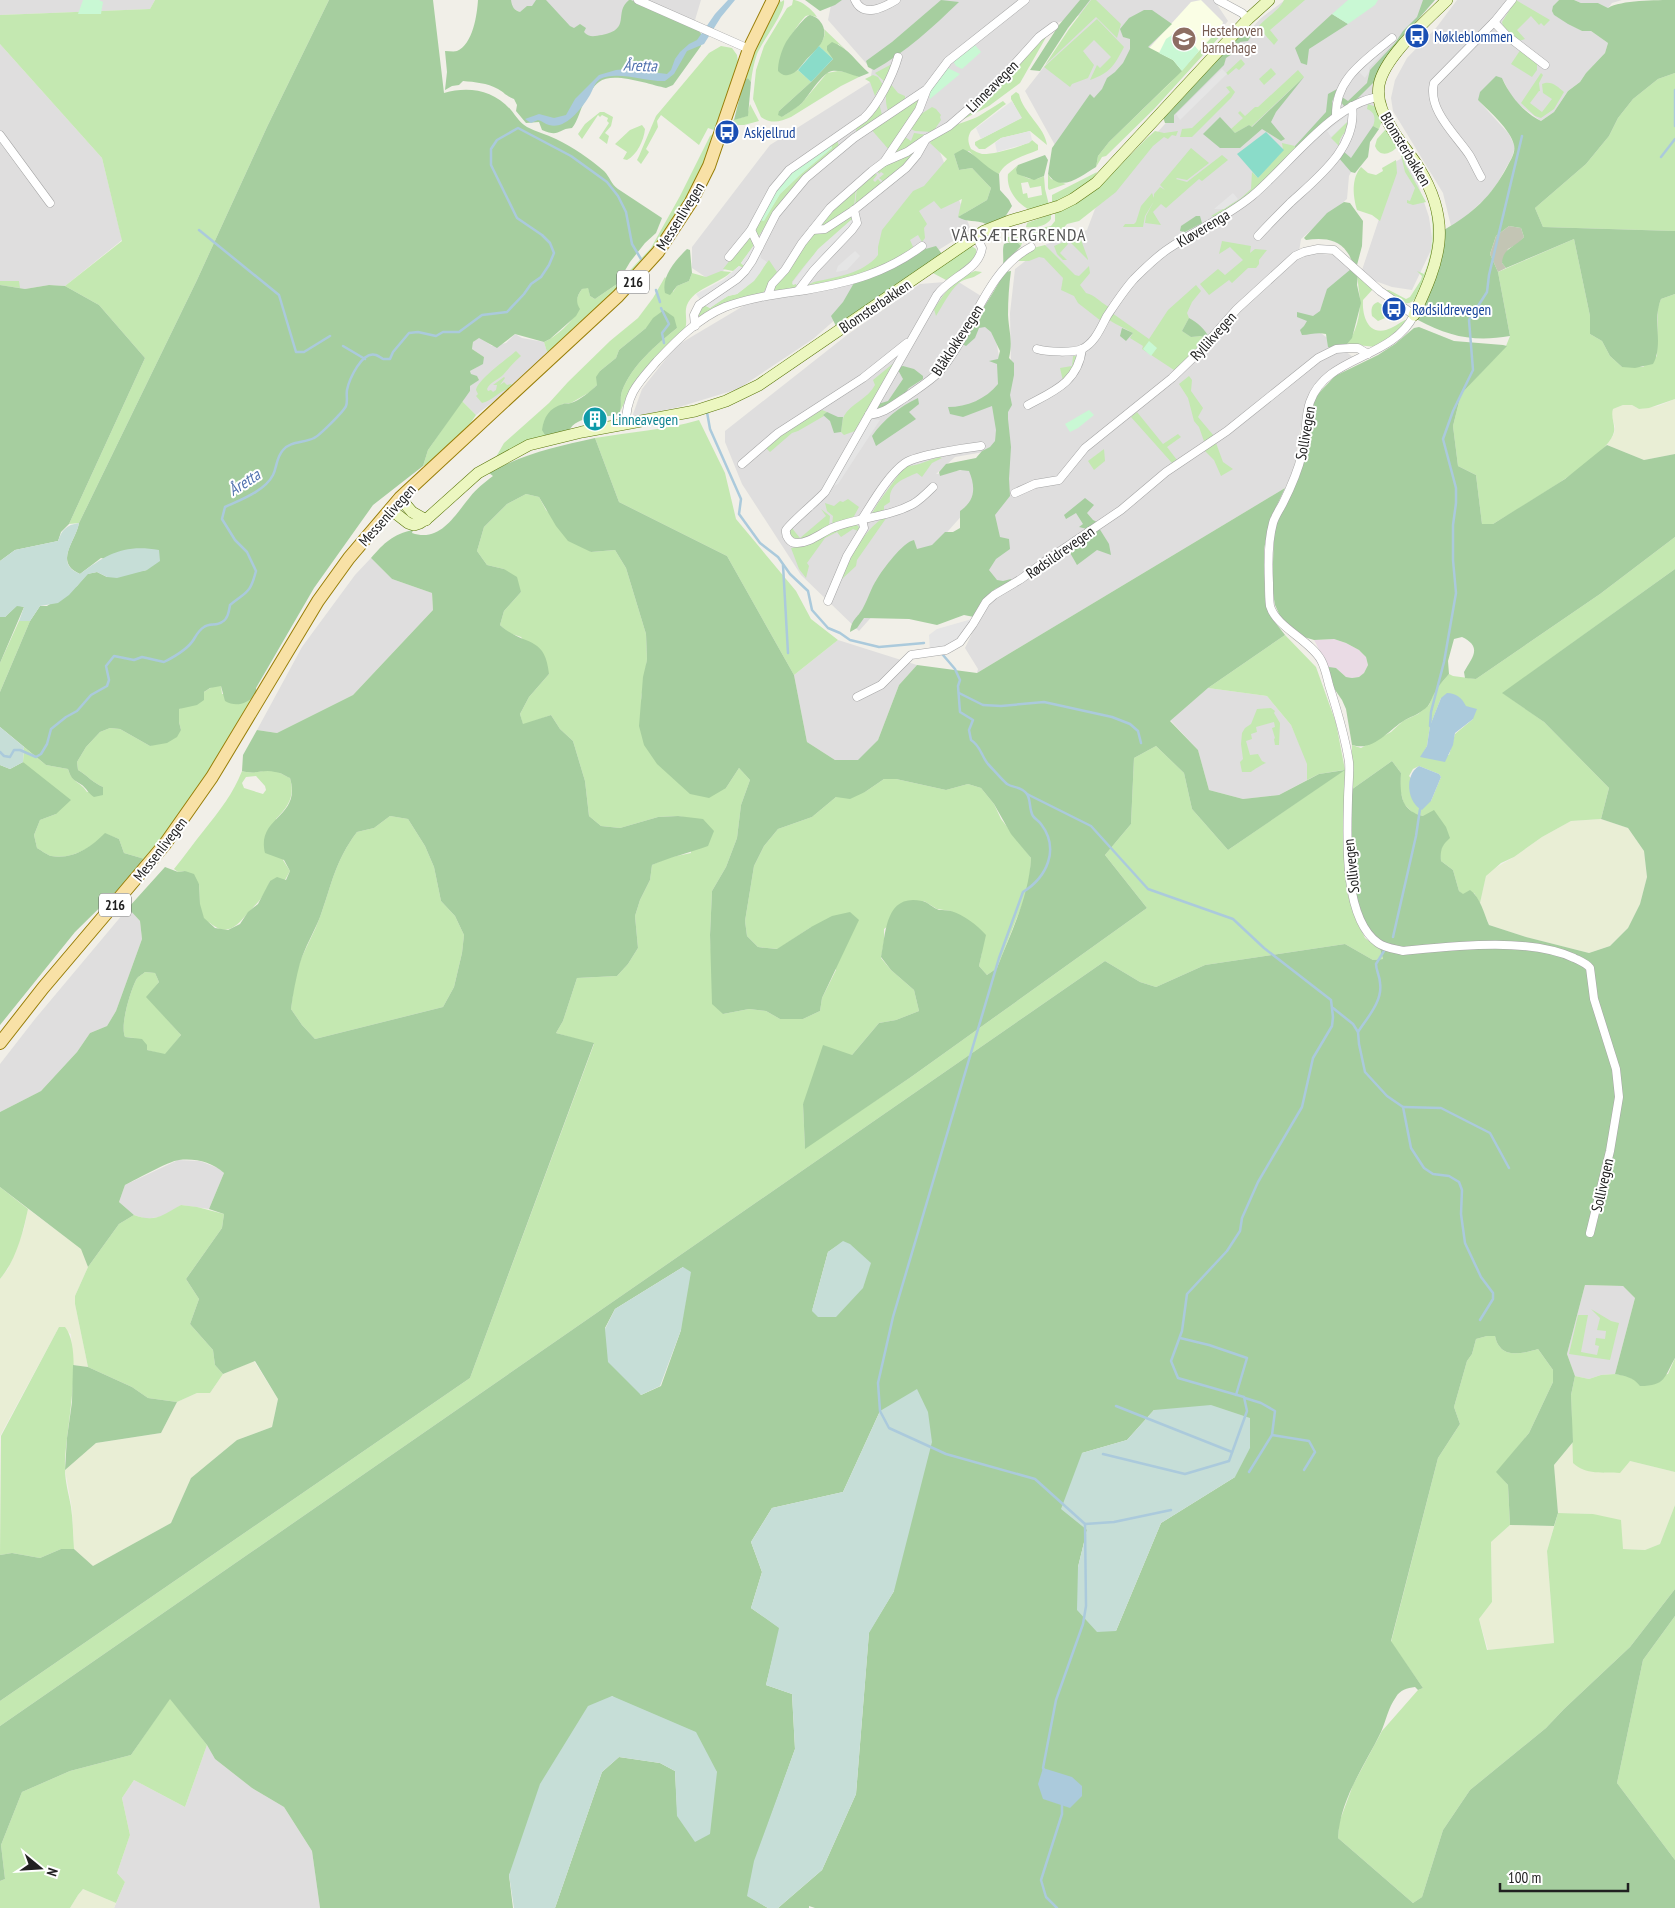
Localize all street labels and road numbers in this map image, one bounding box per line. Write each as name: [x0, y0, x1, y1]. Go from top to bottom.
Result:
street label: Linneavegen: [962, 56, 1022, 116]
street label: Blomsterbakken: [1376, 109, 1436, 189]
street label: Messenlivegen: [652, 178, 708, 254]
street label: Kløverenga: [1173, 205, 1233, 251]
road number: 216: [617, 270, 649, 294]
street label: Blomsterbakken: [835, 275, 915, 337]
street label: Blåklokkevegen: [927, 301, 987, 379]
street label: Ryllikvegen: [1186, 307, 1240, 365]
street label: Sollivegen: [1291, 405, 1319, 461]
street label: Messenlivegen: [354, 480, 420, 550]
street label: Rødsildrevegen: [1022, 522, 1098, 582]
street label: Messenlivegen: [129, 813, 191, 885]
street label: Sollivegen: [1339, 838, 1363, 894]
road number: 216: [99, 894, 131, 916]
street label: Sollivegen: [1587, 1156, 1617, 1214]

